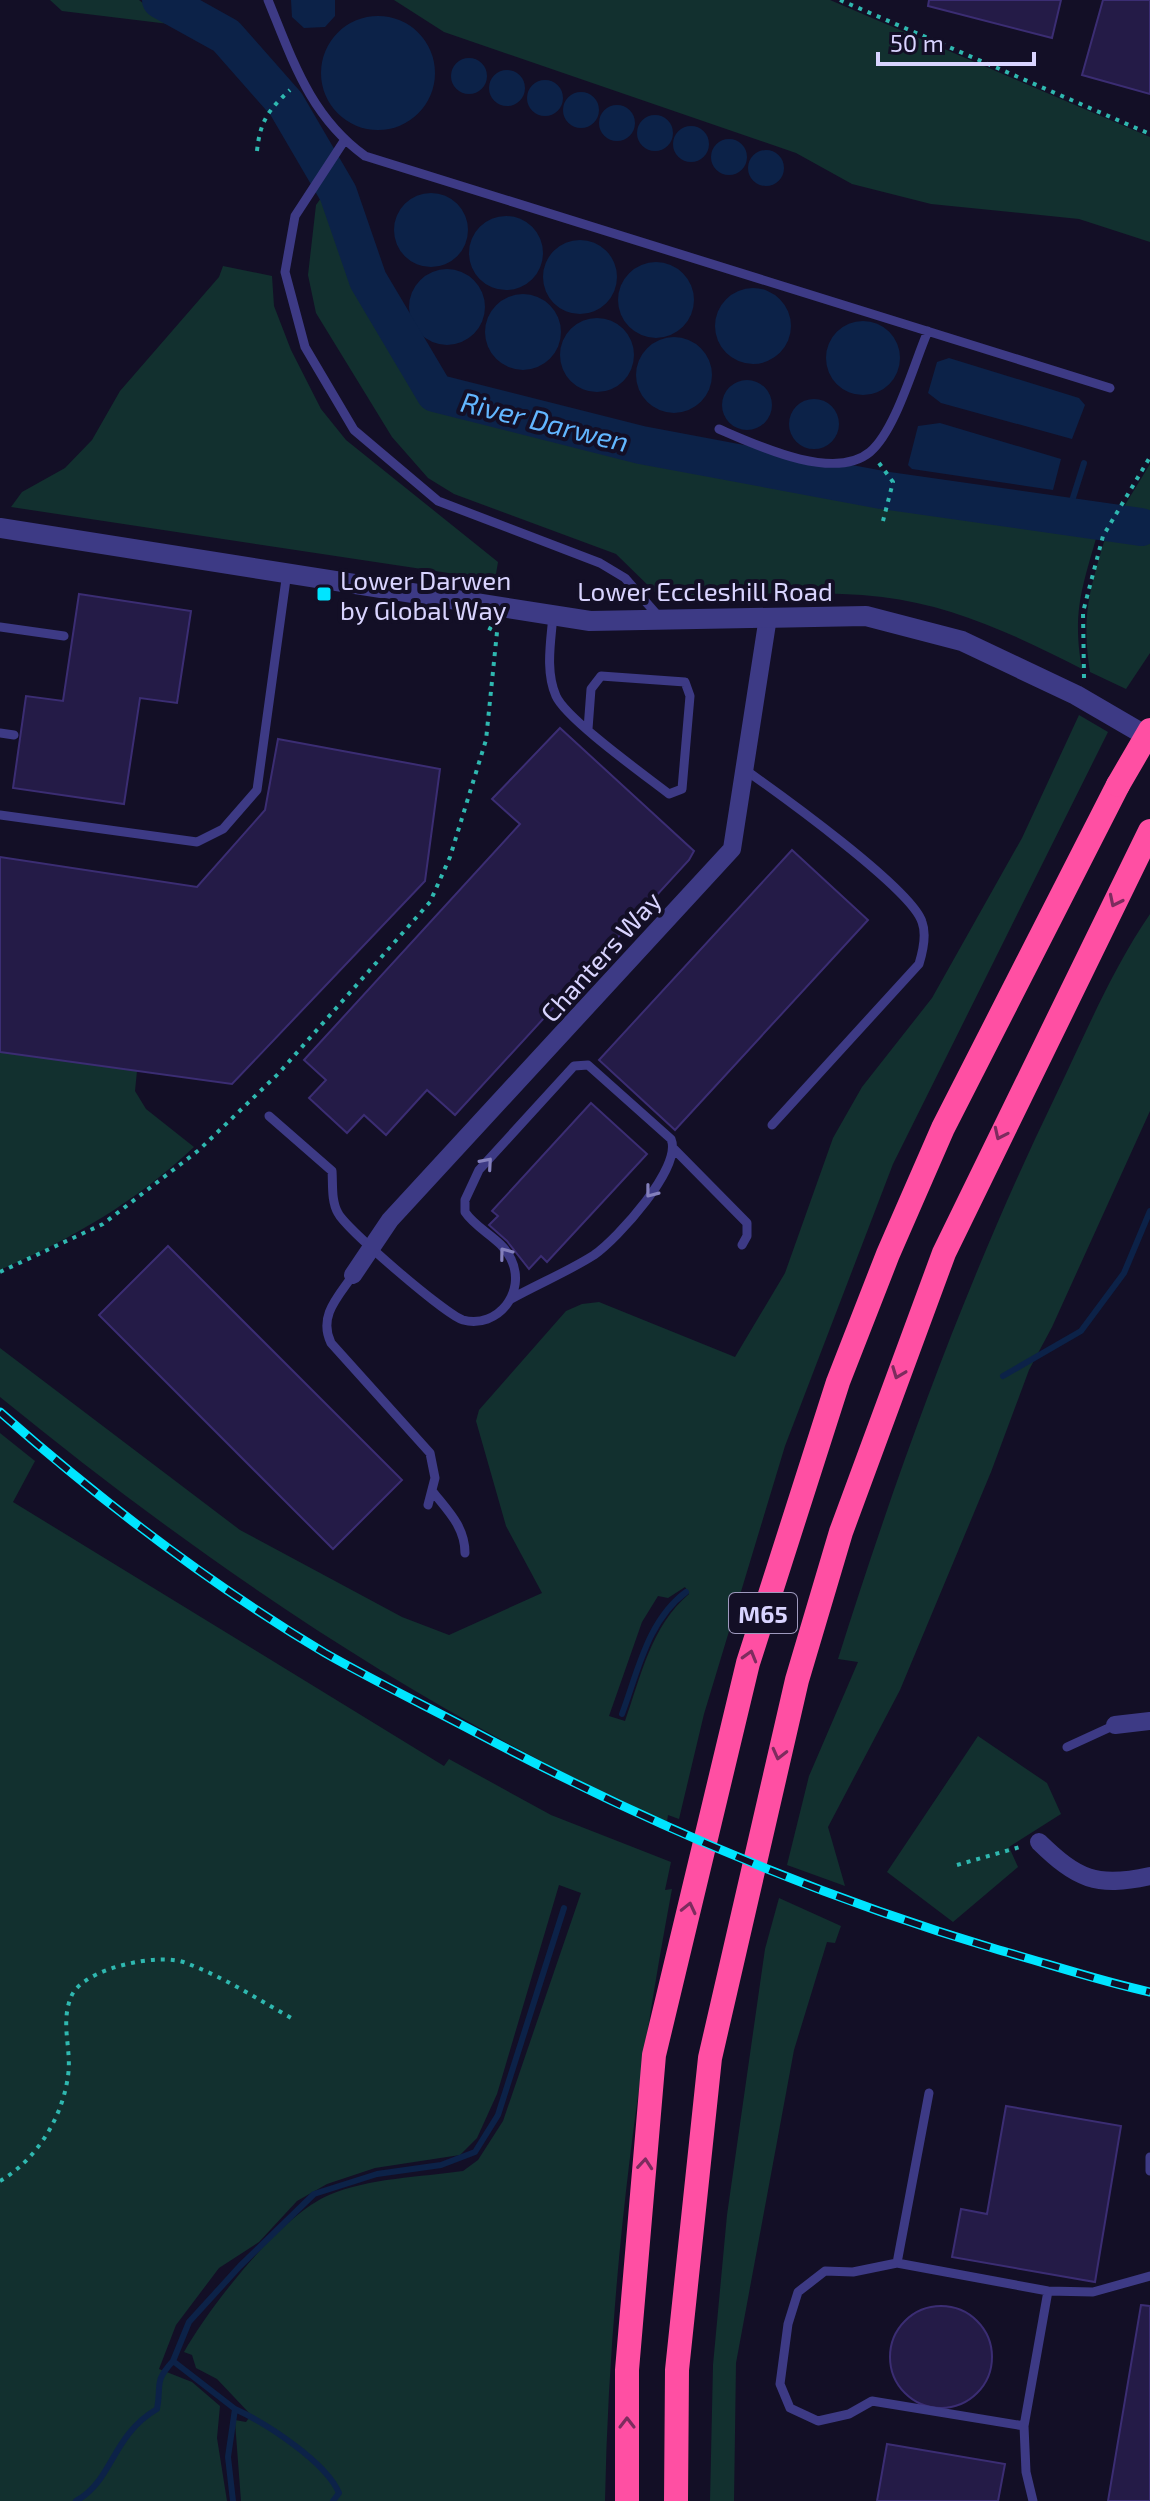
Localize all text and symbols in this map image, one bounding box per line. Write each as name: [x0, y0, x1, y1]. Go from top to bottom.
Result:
scale bar: [878, 16, 1034, 66]
text: 50 m: [890, 28, 944, 57]
water label: River Darwen: [458, 384, 632, 458]
place label: Lower Darwen by Global Way: [340, 564, 511, 625]
street label: Lower Eccleshill Road: [577, 575, 833, 606]
marker: Lower Darwen by Global Way: [315, 585, 333, 603]
street label: Chanters Way: [533, 884, 667, 1028]
one-way arrow: [1109, 892, 1125, 907]
one-way arrow: [993, 1125, 1009, 1140]
one-way arrow: [477, 1158, 491, 1173]
one-way arrow: [647, 1183, 661, 1198]
one-way arrow: [500, 1247, 515, 1262]
one-way arrow: [891, 1365, 907, 1379]
road number: M65: [729, 1593, 797, 1633]
one-way arrow: [741, 1649, 757, 1663]
one-way arrow: [771, 1747, 788, 1761]
one-way arrow: [680, 1902, 697, 1916]
one-way arrow: [636, 2157, 653, 2170]
one-way arrow: [618, 2416, 636, 2429]

